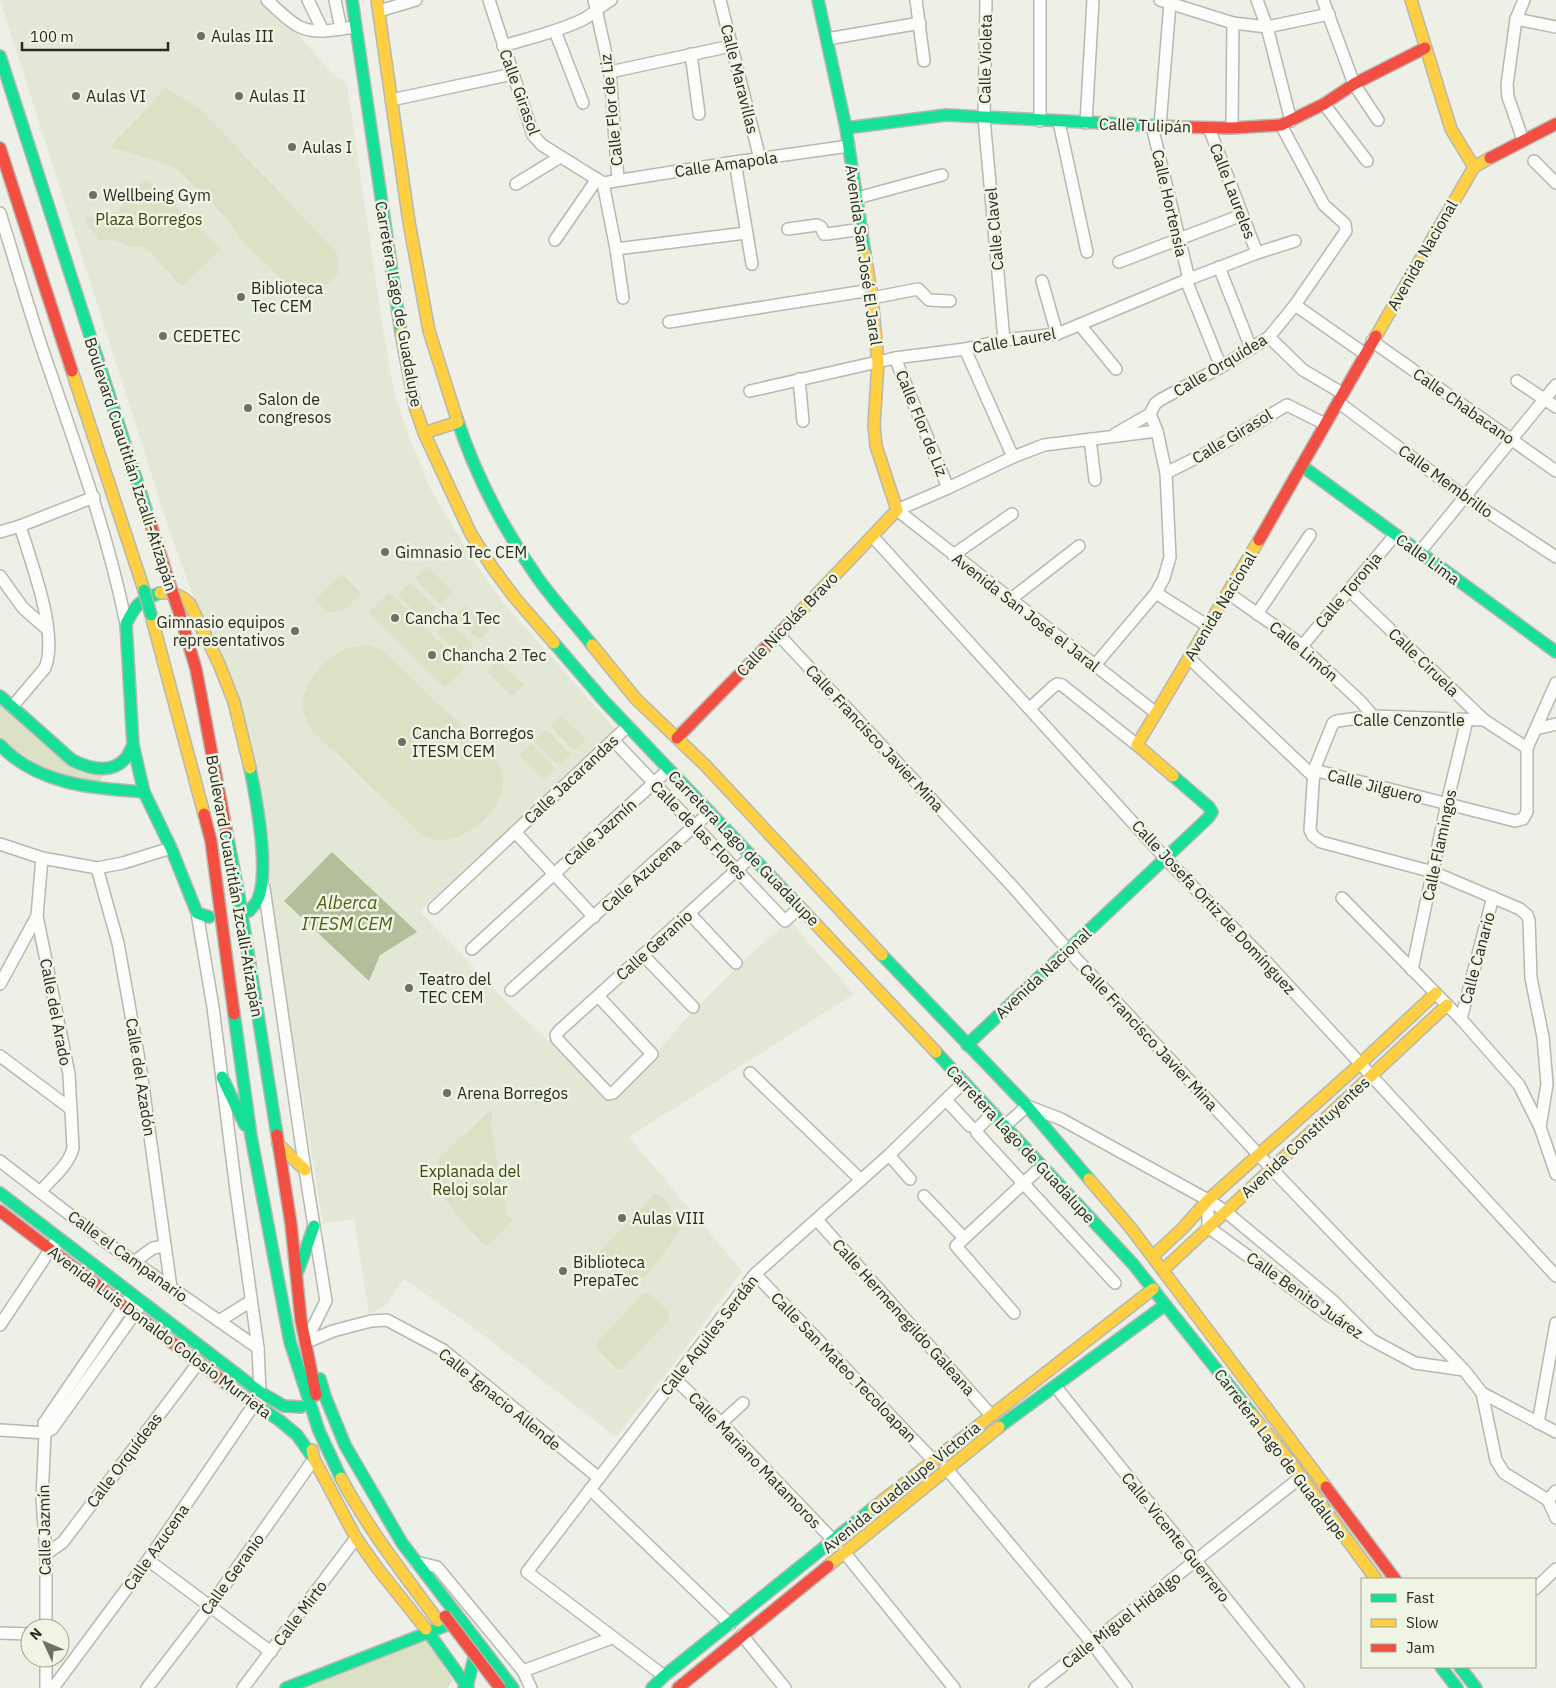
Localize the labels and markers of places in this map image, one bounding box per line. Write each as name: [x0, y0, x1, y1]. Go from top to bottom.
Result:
place label: Aulas III: [211, 26, 274, 46]
marker: Aulas III: [195, 30, 207, 42]
place label: Aulas VI: [86, 86, 146, 106]
place label: Aulas II: [249, 86, 306, 106]
marker: Aulas VI: [70, 90, 82, 102]
marker: Aulas II: [233, 90, 245, 102]
place label: Aulas I: [302, 137, 352, 157]
marker: Aulas I: [286, 141, 298, 153]
place label: Wellbeing Gym: [103, 185, 211, 205]
marker: Wellbeing Gym: [87, 189, 99, 201]
place label: Biblioteca Tec CEM: [251, 278, 323, 316]
marker: Biblioteca Tec CEM: [235, 291, 247, 303]
place label: CEDETEC: [173, 326, 241, 346]
marker: CEDETEC: [157, 330, 169, 342]
place label: Salon de congresos: [258, 389, 332, 427]
marker: Salon de congresos: [242, 402, 254, 414]
place label: Gimnasio Tec CEM: [395, 542, 527, 562]
marker: Gimnasio Tec CEM: [379, 546, 391, 558]
place label: Cancha 1 Tec: [405, 608, 500, 628]
place label: Gimnasio equipos representativos: [157, 612, 285, 650]
marker: Cancha 1 Tec: [389, 612, 401, 624]
marker: Gimnasio equipos representativos: [289, 625, 301, 637]
place label: Chancha 2 Tec: [442, 645, 546, 665]
marker: Chancha 2 Tec: [426, 649, 438, 661]
place label: Cancha Borregos ITESM CEM: [412, 723, 534, 761]
marker: Cancha Borregos ITESM CEM: [396, 736, 408, 748]
place label: Teatro del TEC CEM: [419, 969, 491, 1007]
marker: Teatro del TEC CEM: [403, 982, 415, 994]
place label: Arena Borregos: [457, 1083, 568, 1103]
marker: Arena Borregos: [441, 1087, 453, 1099]
place label: Aulas VIII: [632, 1208, 705, 1228]
marker: Aulas VIII: [616, 1212, 628, 1224]
place label: Biblioteca PrepaTec: [573, 1252, 645, 1290]
marker: Biblioteca PrepaTec: [557, 1265, 569, 1277]

